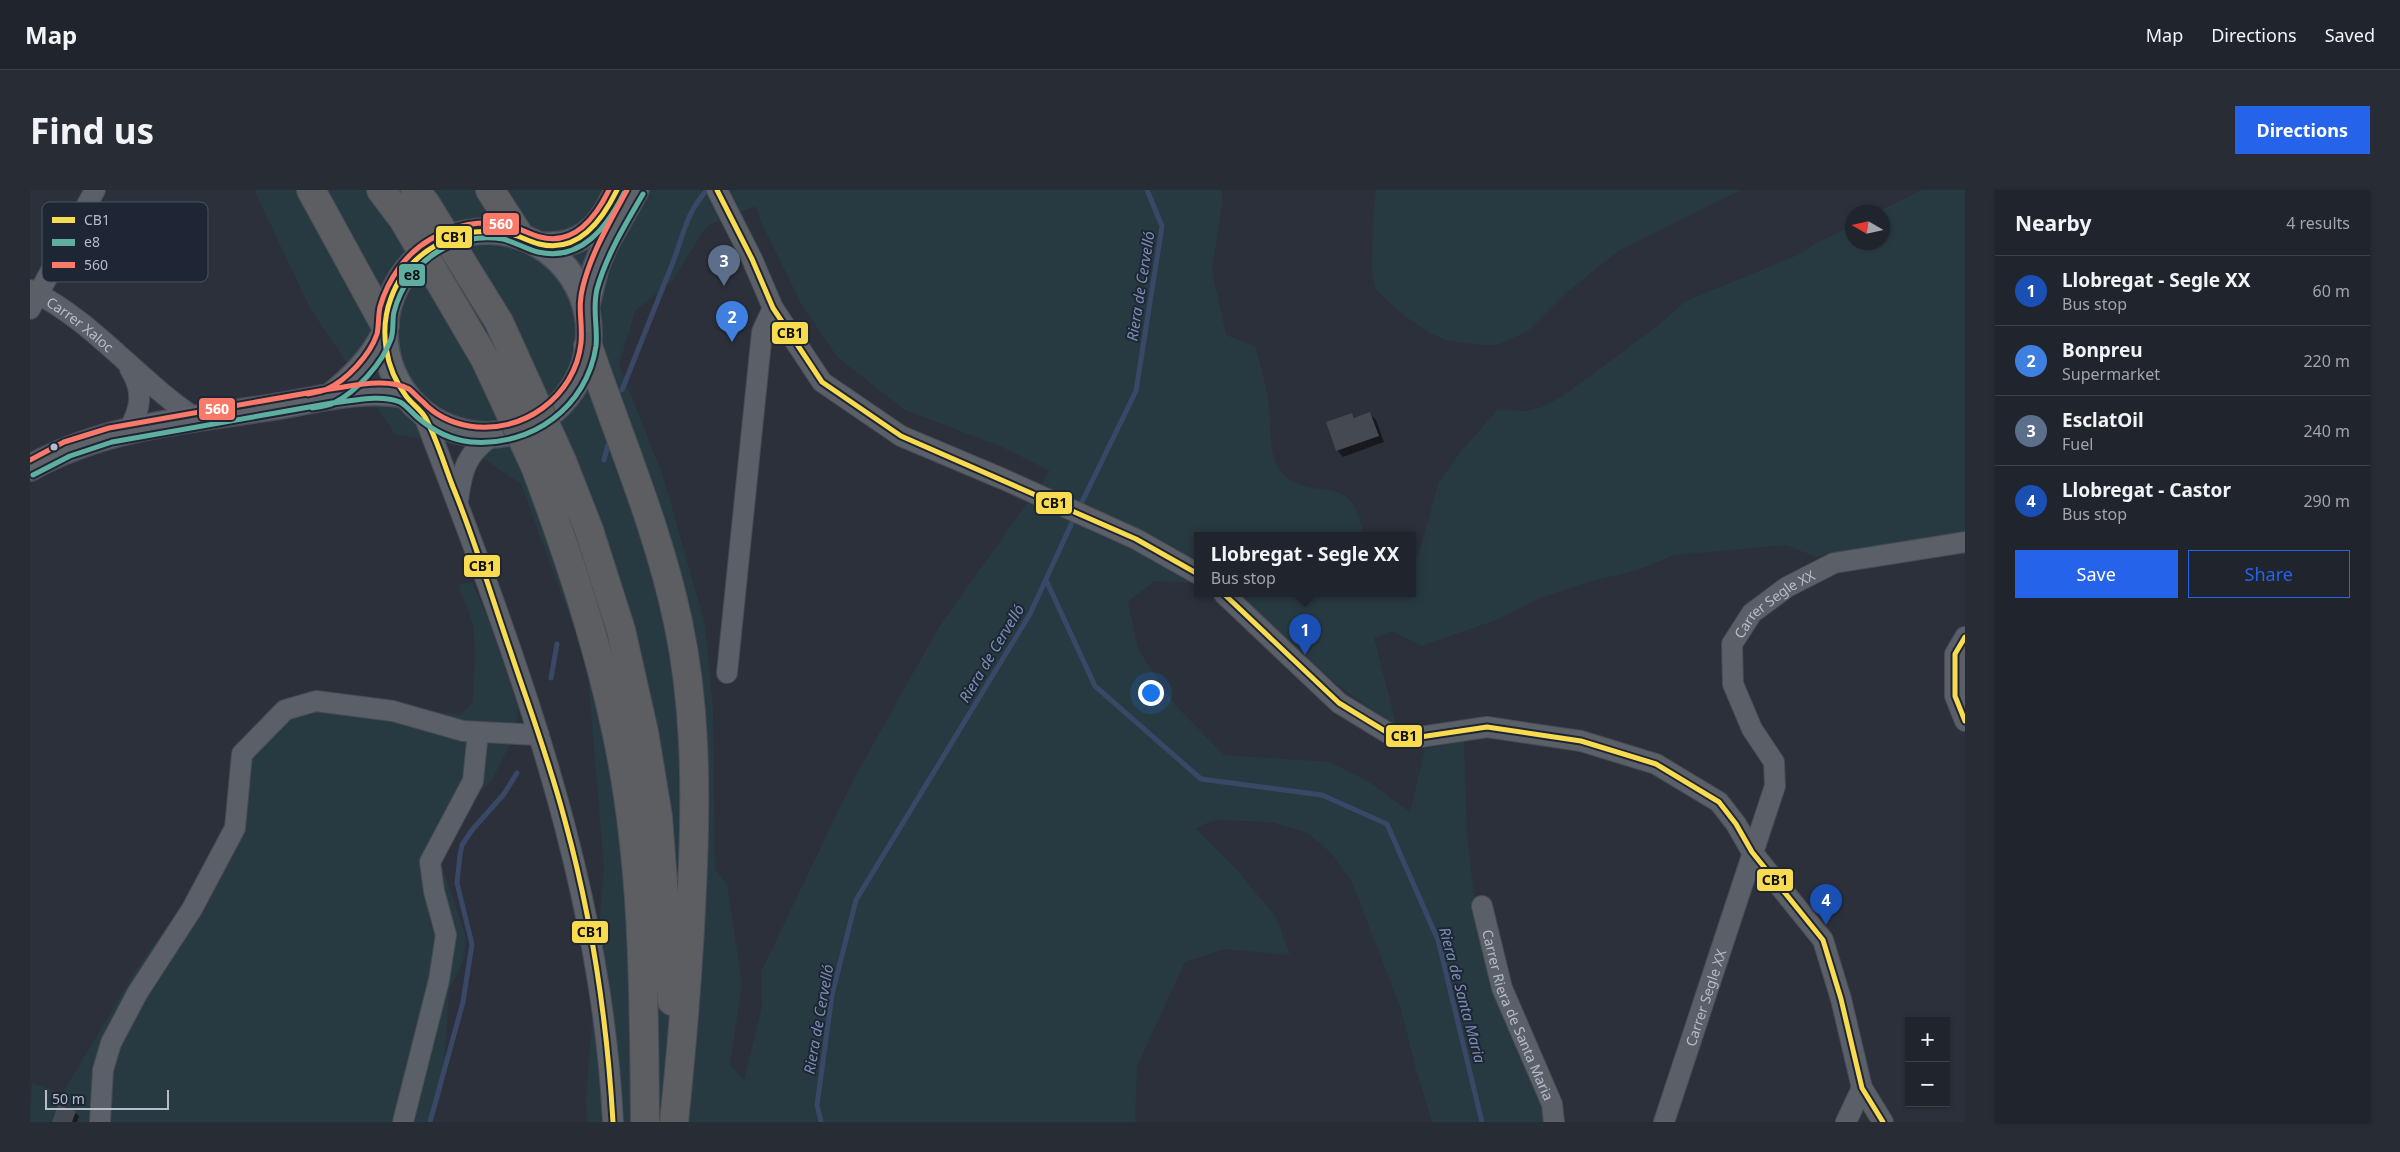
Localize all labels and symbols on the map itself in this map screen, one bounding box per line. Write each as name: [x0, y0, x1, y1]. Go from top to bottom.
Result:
legend: [42, 202, 208, 282]
north arrow: [1845, 205, 1890, 250]
text: CB1: [84, 210, 110, 229]
line badge: 560: [482, 212, 520, 236]
text: 560: [489, 214, 513, 233]
line badge: CB1: [435, 225, 473, 249]
text: CB1: [441, 227, 467, 246]
water label: Riera de Cervelló: [1121, 230, 1159, 342]
text: e8: [84, 232, 100, 251]
pin: 3: [708, 245, 740, 286]
text: 560: [84, 255, 108, 274]
line badge: e8: [398, 263, 426, 287]
text: e8: [404, 265, 420, 284]
street label: Carrer Xaloc: [43, 292, 118, 356]
pin: 2: [716, 301, 748, 342]
line badge: CB1: [771, 321, 809, 345]
text: CB1: [777, 323, 803, 342]
line badge: 560: [198, 397, 236, 421]
text: 560: [205, 399, 229, 418]
unlabelled marker: [49, 442, 59, 452]
line badge: CB1: [1035, 491, 1073, 515]
text: CB1: [1041, 493, 1067, 512]
line badge: CB1: [463, 554, 501, 578]
text: CB1: [469, 556, 495, 575]
street label: Carrer Segle XX: [1729, 565, 1818, 642]
water label: Riera de Cervelló: [954, 600, 1028, 706]
pin: 1: [1289, 614, 1321, 655]
your location: [1138, 680, 1164, 706]
line badge: CB1: [1385, 724, 1423, 748]
text: CB1: [1391, 726, 1417, 745]
line badge: CB1: [1756, 868, 1794, 892]
text: CB1: [1762, 870, 1788, 889]
pin: 4: [1810, 884, 1842, 925]
line badge: CB1: [571, 920, 609, 944]
text: CB1: [577, 922, 603, 941]
water label: Riera de Santa Maria: [1435, 925, 1491, 1066]
street label: Carrer Riera de Santa Maria: [1479, 927, 1559, 1103]
street label: Carrer Segle XX: [1680, 946, 1730, 1049]
water label: Riera de Cervelló: [799, 963, 837, 1075]
scale bar: [45, 1087, 169, 1110]

